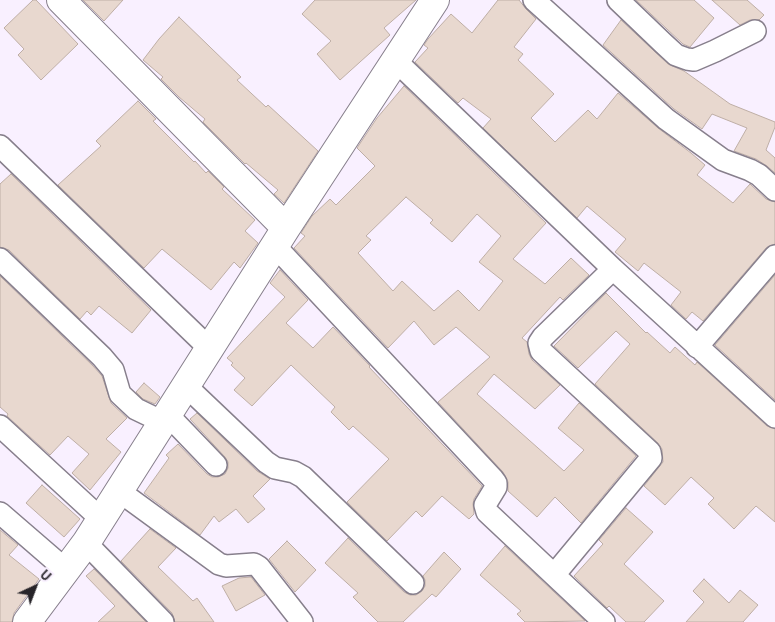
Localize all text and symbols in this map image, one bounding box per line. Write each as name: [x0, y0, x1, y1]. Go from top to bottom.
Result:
north arrow: [10, 562, 60, 612]
text: U: [37, 568, 53, 584]

